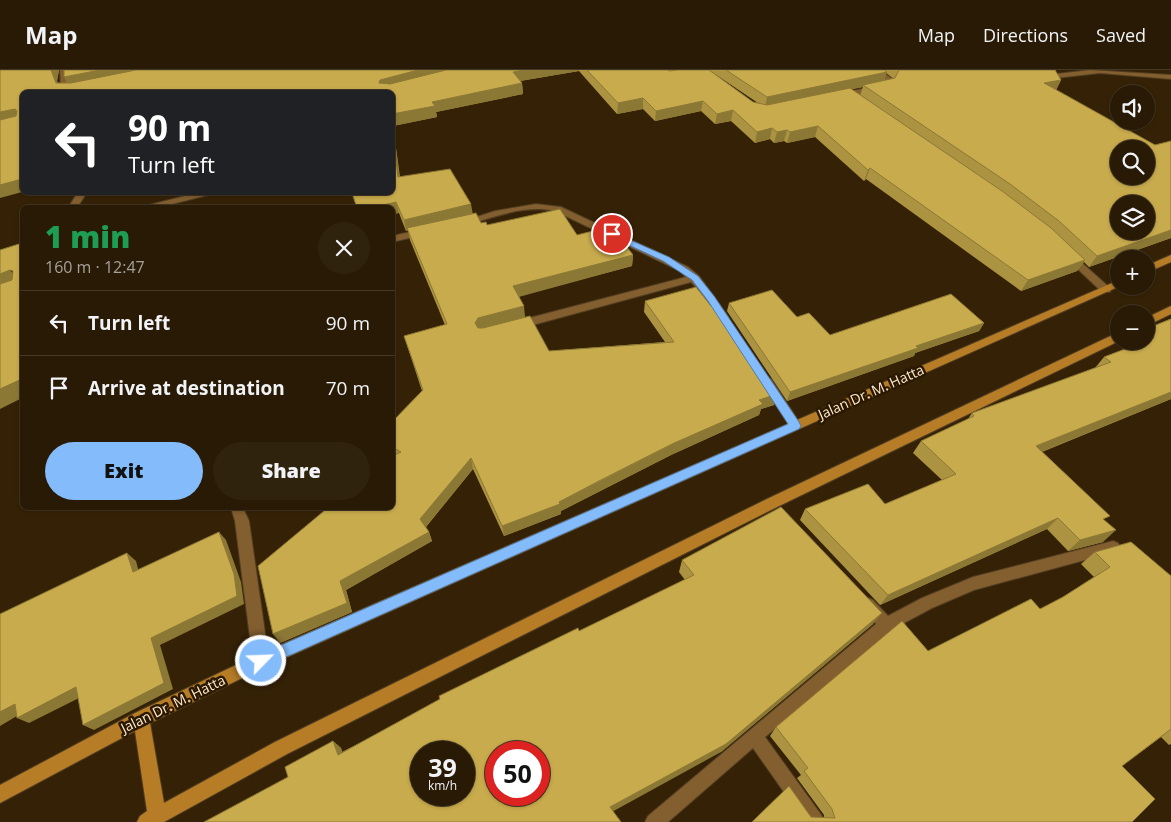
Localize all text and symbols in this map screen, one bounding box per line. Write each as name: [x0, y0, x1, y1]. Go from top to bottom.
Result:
text: Map: [25, 18, 77, 51]
text: Map: [918, 23, 955, 47]
text: Directions: [983, 23, 1068, 47]
text: Saved: [1096, 23, 1146, 47]
map controls: [1110, 85, 1155, 350]
button: sound: [1110, 85, 1155, 130]
text: 90 m: [128, 104, 211, 151]
icon: left: [45, 110, 110, 175]
button: search: [1110, 140, 1155, 185]
text: Turn left: [128, 149, 215, 179]
button: layers: [1110, 195, 1155, 240]
pin: [591, 213, 633, 255]
text: 1 min: [45, 216, 130, 257]
icon: arrive: [598, 220, 626, 248]
button: close: [318, 222, 370, 274]
button: +: [1110, 250, 1155, 295]
text: 160 m · 12:47: [45, 256, 145, 278]
button: −: [1110, 305, 1155, 350]
icon: left: [45, 309, 73, 337]
text: Turn left: [88, 310, 170, 336]
text: 90 m: [326, 310, 370, 336]
street label: Jalan Dr. M. Hatta: [813, 360, 927, 424]
icon: arrive: [45, 374, 73, 402]
text: Arrive at destination: [88, 375, 285, 401]
text: 70 m: [326, 375, 370, 401]
button: Exit: [45, 442, 203, 500]
button: Share: [213, 442, 370, 500]
position arrow: [234, 634, 286, 686]
street label: Jalan Dr. M. Hatta: [116, 670, 228, 738]
speed limit sign: 50: [485, 741, 550, 806]
text: 39: [428, 750, 457, 784]
text: km/h: [428, 777, 457, 794]

